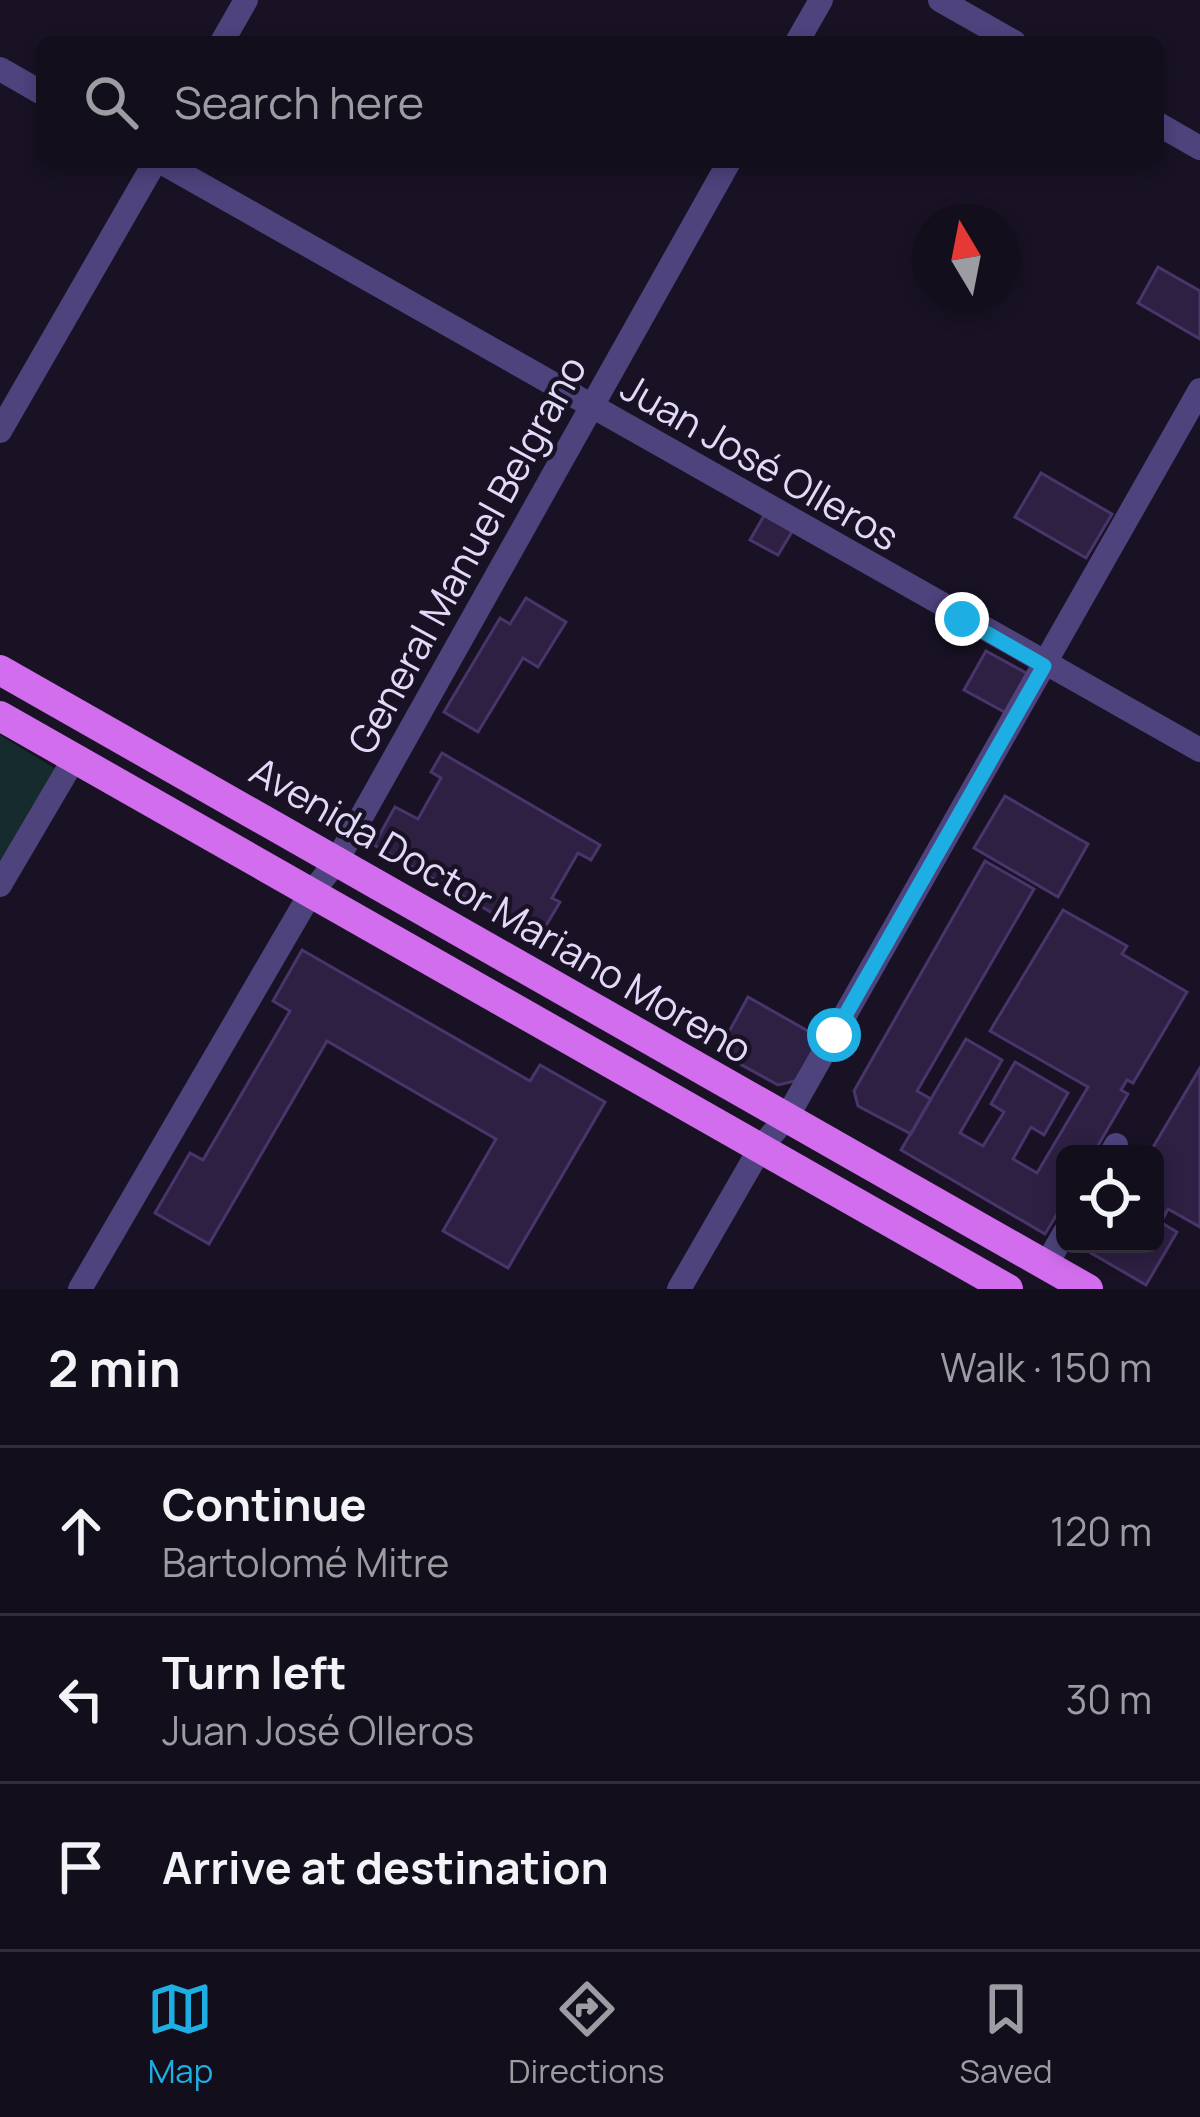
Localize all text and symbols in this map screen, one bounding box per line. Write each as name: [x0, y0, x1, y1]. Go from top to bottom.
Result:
search box: [36, 36, 1164, 168]
icon: search: [78, 69, 144, 135]
text: Search here: [174, 71, 424, 133]
north arrow: [912, 204, 1020, 312]
street label: General Manuel Belgrano: [334, 346, 598, 763]
street label: Juan José Olleros: [612, 360, 909, 563]
route end: [935, 592, 989, 646]
street label: Avenida Doctor Mariano Moreno: [241, 743, 762, 1075]
route start: [807, 1008, 861, 1062]
map controls: [1056, 1145, 1164, 1253]
button: locate: [1056, 1145, 1164, 1253]
text: 2 min: [48, 1333, 181, 1402]
text: Walk · 150 m: [940, 1340, 1152, 1394]
text: Continue: [162, 1473, 367, 1535]
icon: ahead: [48, 1498, 114, 1564]
text: 120 m: [1050, 1504, 1152, 1558]
text: Bartolomé Mitre: [162, 1535, 449, 1589]
text: Turn left: [162, 1641, 347, 1703]
icon: left: [48, 1666, 114, 1732]
text: 30 m: [1066, 1672, 1152, 1726]
text: Juan José Olleros: [162, 1703, 474, 1757]
icon: arrive: [48, 1834, 114, 1900]
text: Arrive at destination: [162, 1836, 609, 1898]
tab: Map: [147, 1976, 213, 2093]
tab: Directions: [508, 1976, 665, 2093]
tab: Saved: [960, 1976, 1053, 2093]

